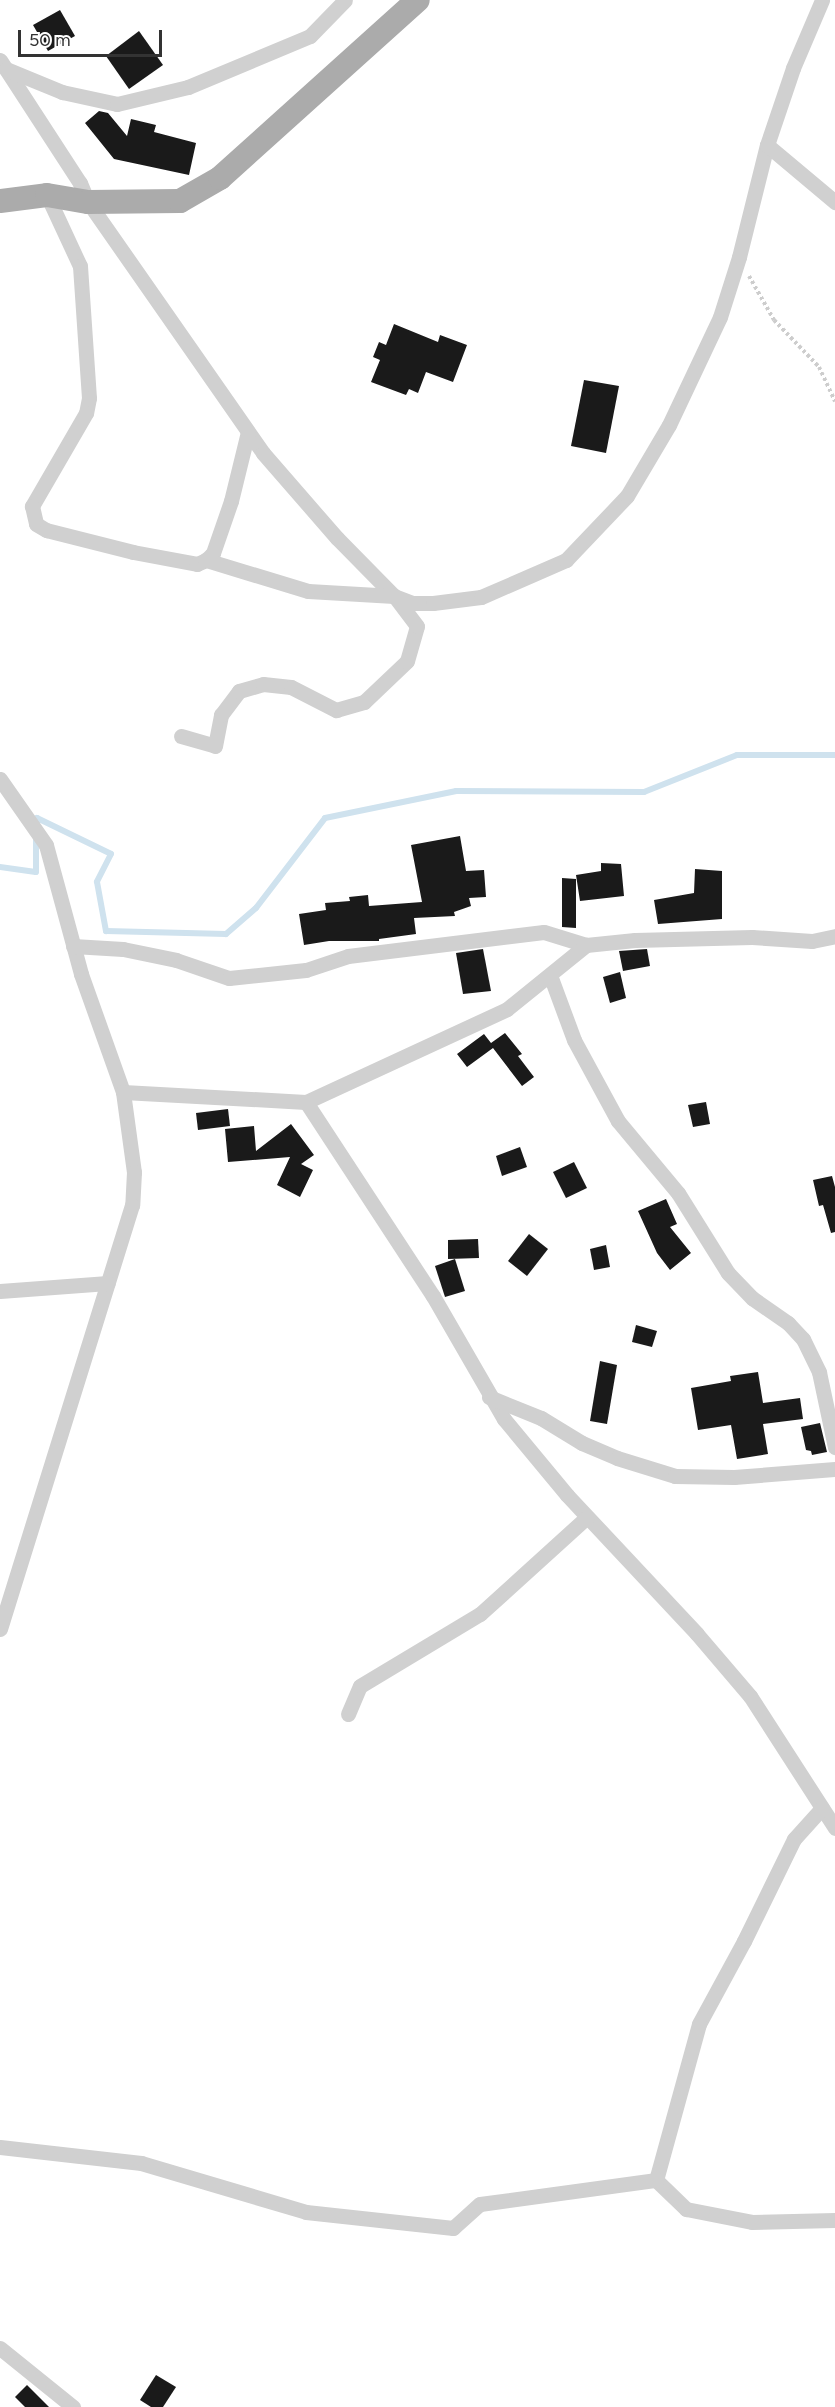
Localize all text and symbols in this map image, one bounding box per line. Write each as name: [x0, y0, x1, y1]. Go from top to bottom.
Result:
scale bar: [21, 18, 165, 56]
text: 50 m: [29, 29, 71, 51]

